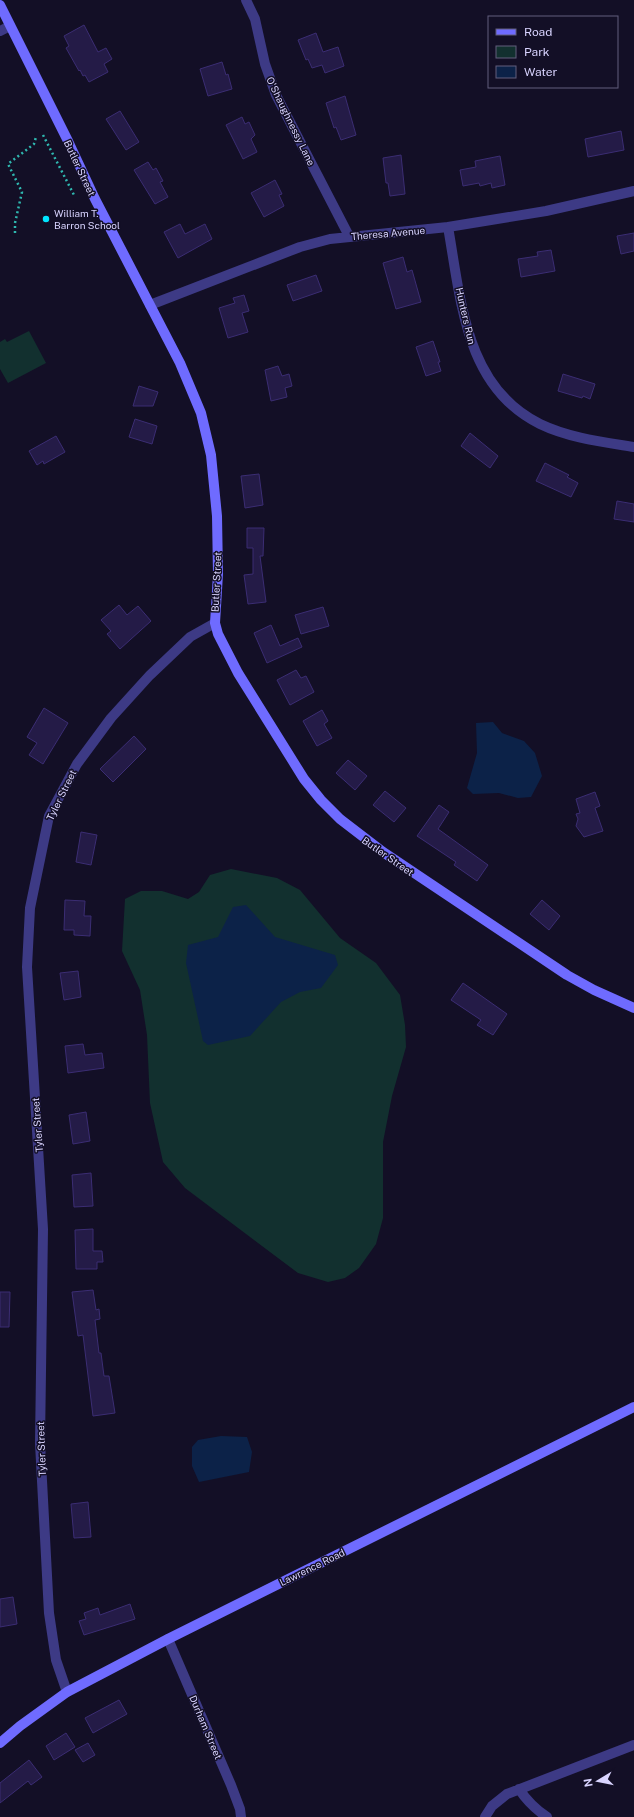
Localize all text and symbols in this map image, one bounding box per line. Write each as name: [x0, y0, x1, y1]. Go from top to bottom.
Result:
legend: [488, 16, 618, 88]
text: Road: [524, 25, 552, 39]
text: Park: [524, 45, 550, 59]
text: Water: [524, 65, 558, 79]
street label: O'Shaughnessy Lane: [264, 75, 318, 168]
street label: Butler Street: [62, 138, 98, 198]
place label: William T. Barron School: [54, 207, 120, 231]
marker: William T. Barron School: [41, 214, 51, 224]
street label: Theresa Avenue: [351, 224, 426, 242]
street label: Hunters Run: [454, 286, 478, 346]
street label: Butler Street: [208, 551, 224, 612]
street label: Tyler Street: [44, 768, 78, 822]
street label: Butler Street: [360, 834, 416, 878]
street label: Tyler Street: [29, 1097, 45, 1153]
street label: Tyler Street: [34, 1421, 48, 1477]
street label: Lawrence Road: [277, 1546, 347, 1588]
street label: Durham Street: [187, 1693, 225, 1761]
north arrow: [578, 1761, 618, 1801]
text: N: [581, 1777, 595, 1788]

